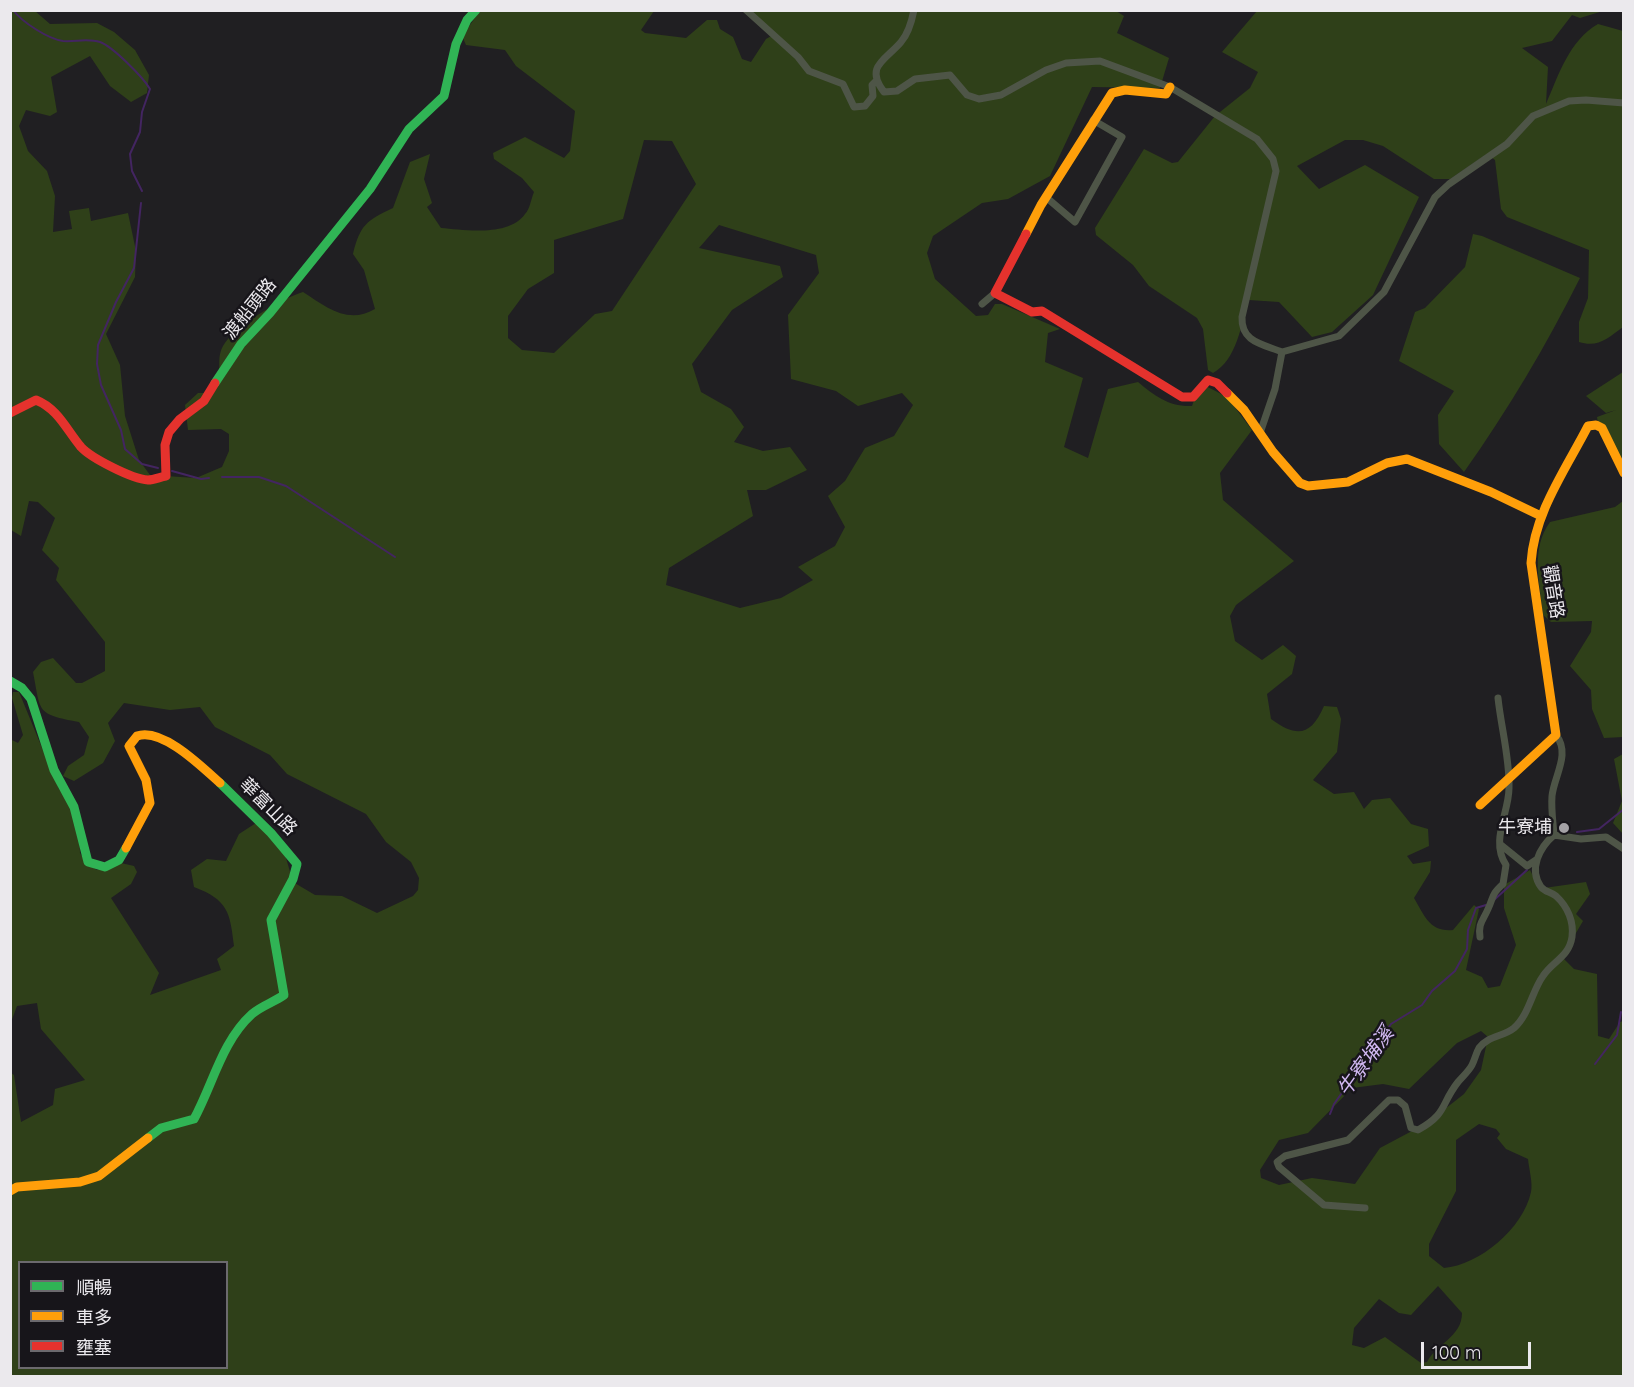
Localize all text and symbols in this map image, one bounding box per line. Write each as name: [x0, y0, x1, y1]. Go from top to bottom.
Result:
street label: 渡船頭路: [219, 274, 281, 344]
street label: 觀音路: [1538, 564, 1568, 620]
street label: 華富山路: [235, 774, 301, 840]
place label: 牛寮埔: [1498, 817, 1552, 839]
marker: 牛寮埔: [1557, 821, 1571, 835]
water label: 牛寮埔溪: [1333, 1023, 1399, 1101]
legend: [18, 1261, 228, 1369]
text: 順暢: [76, 1276, 112, 1299]
text: 車多: [76, 1306, 112, 1329]
scale bar: [1424, 1330, 1534, 1368]
text: 壅塞: [76, 1336, 112, 1359]
text: 100 m: [1432, 1341, 1481, 1364]

